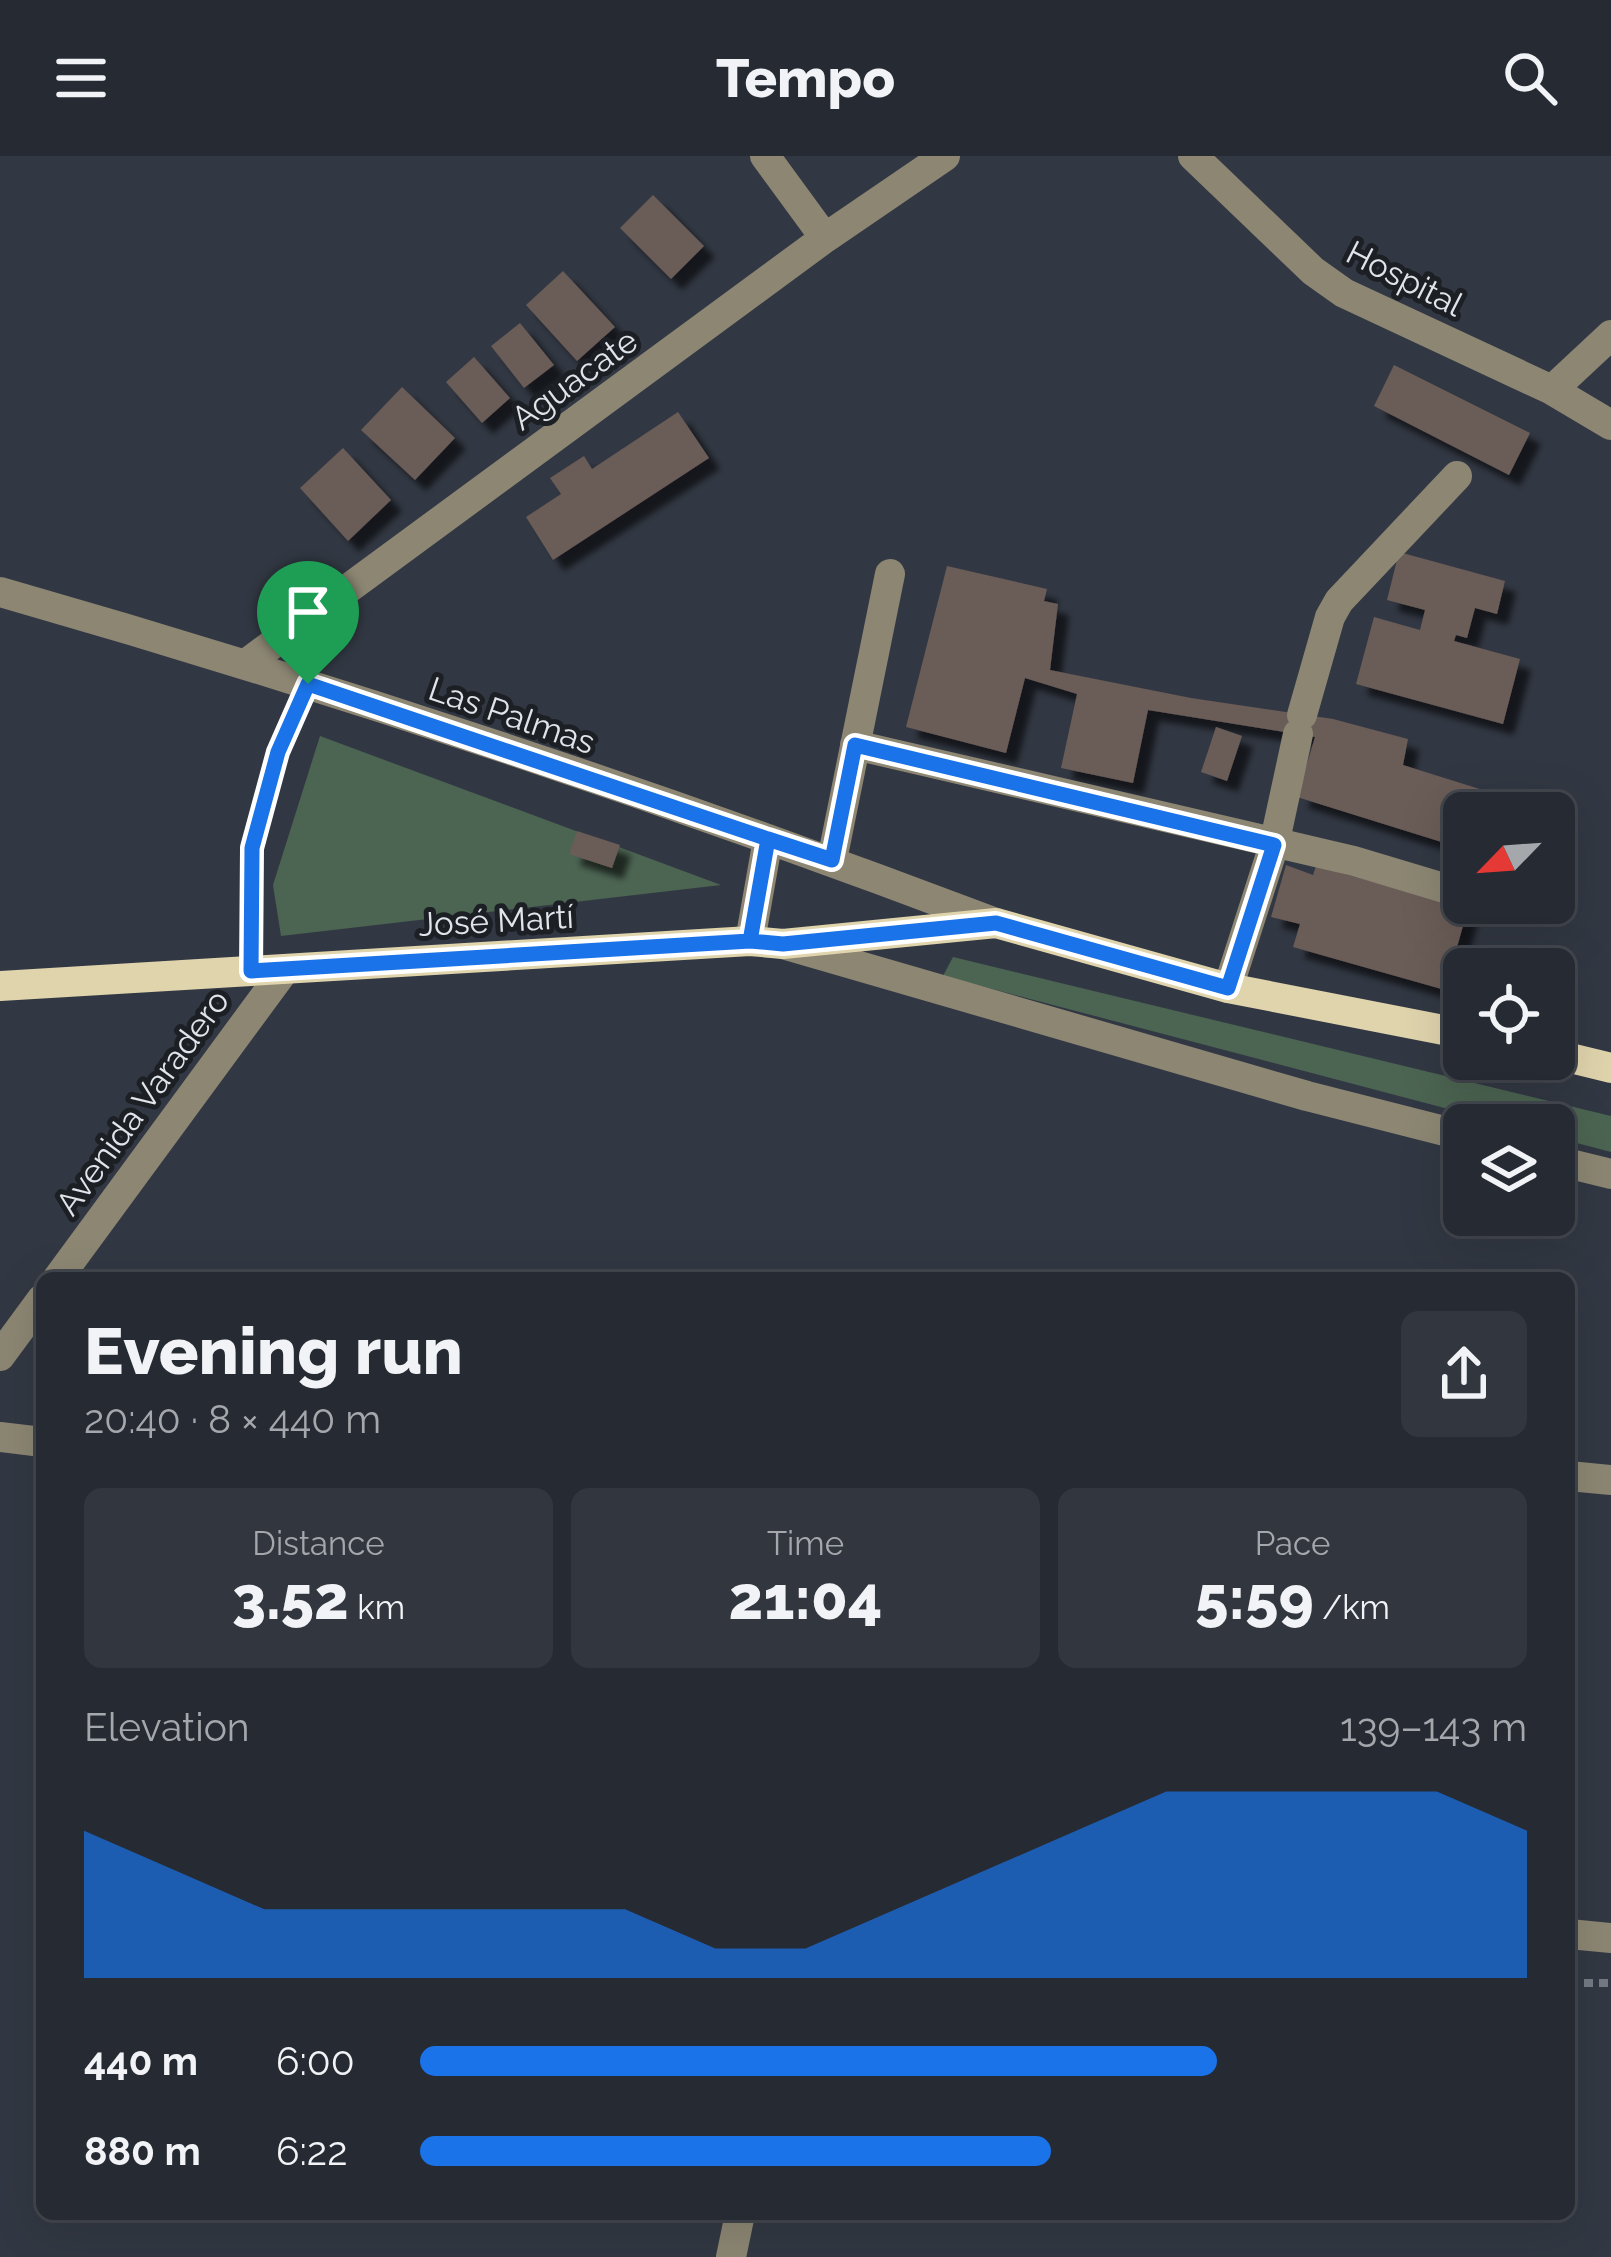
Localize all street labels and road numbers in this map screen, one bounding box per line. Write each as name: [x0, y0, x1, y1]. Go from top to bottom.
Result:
street label: Hospital: [1340, 233, 1470, 325]
street label: Aguacate: [504, 321, 645, 438]
street label: Las Palmas: [424, 669, 600, 762]
street label: José Martí: [417, 897, 576, 944]
street label: Avenida Varadero: [48, 982, 237, 1222]

